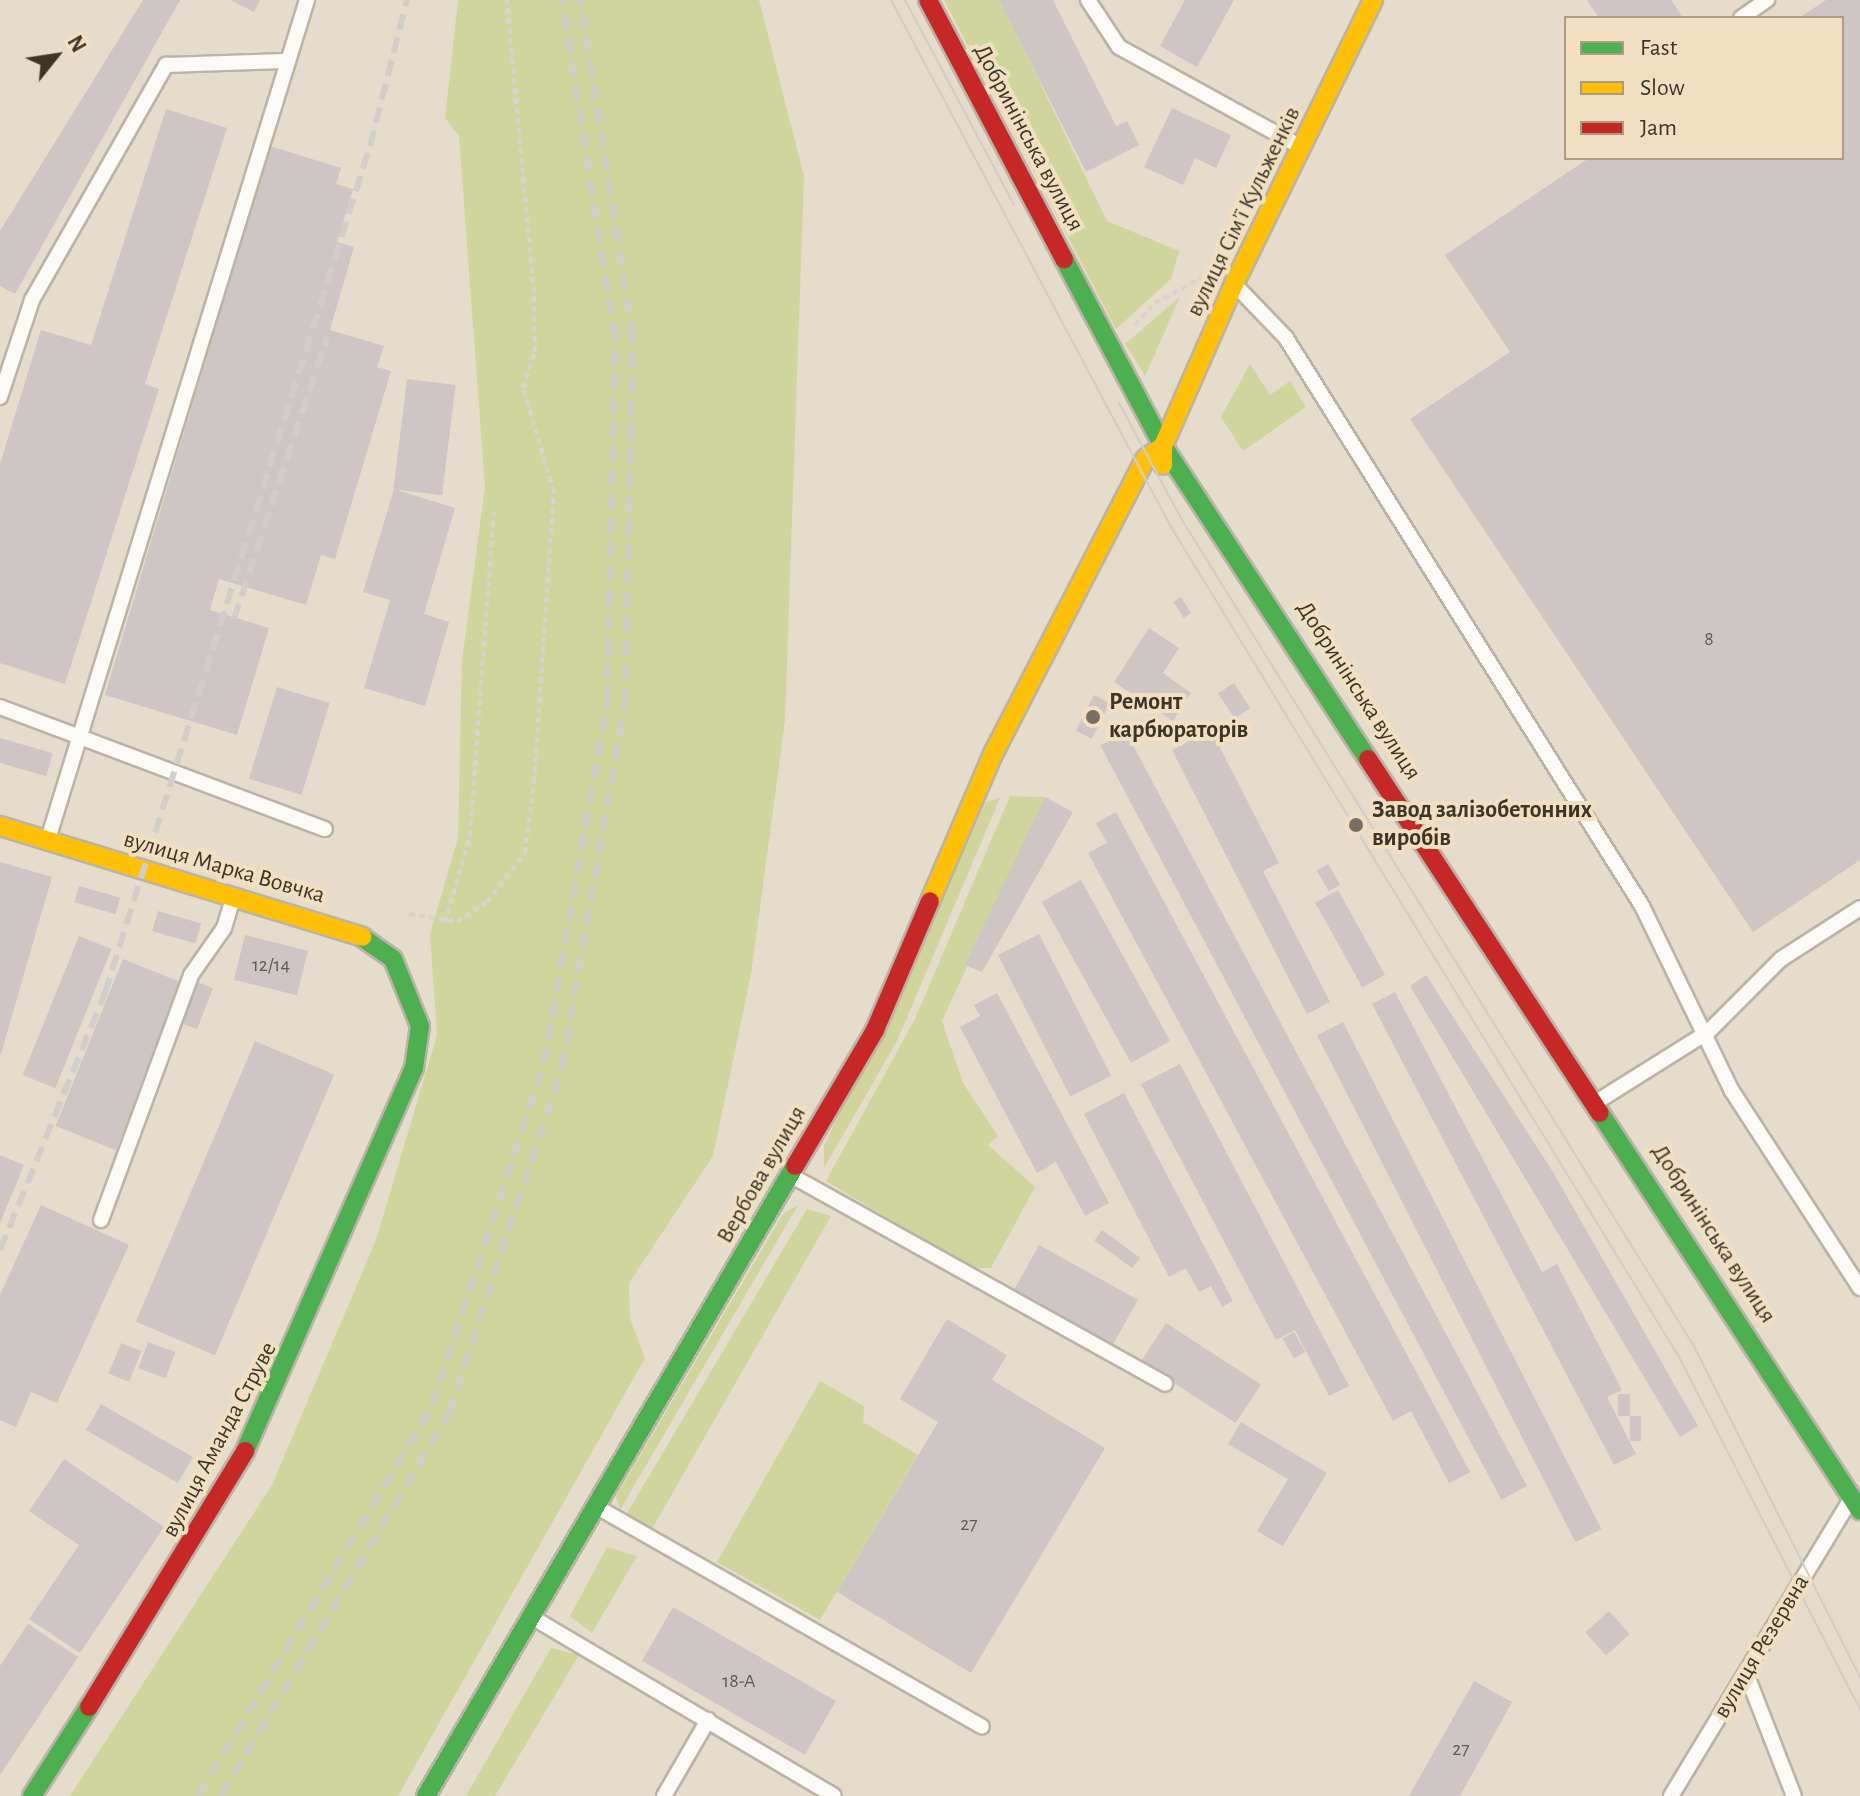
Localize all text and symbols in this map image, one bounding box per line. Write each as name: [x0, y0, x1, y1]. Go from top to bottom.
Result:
north arrow: [16, 16, 96, 96]
legend: [1564, 16, 1844, 160]
text: N: [63, 32, 90, 56]
text: Fast: [1640, 36, 1677, 60]
street label: Добринінська вулиця: [967, 40, 1089, 236]
text: Slow: [1640, 76, 1685, 100]
street label: вулиця Сімʼї Кульженків: [1181, 102, 1307, 322]
text: Jam: [1640, 116, 1677, 140]
street label: Добринінська вулиця: [1289, 596, 1427, 786]
house number: 8: [1704, 627, 1714, 651]
place label: Ремонт карбюраторів: [1109, 689, 1248, 745]
marker: Ремонт карбюраторів: [1084, 708, 1102, 726]
place label: Завод залізобетонних виробів: [1372, 797, 1592, 853]
marker: Завод залізобетонних виробів: [1347, 816, 1365, 834]
street label: вулиця Марка Вовчка: [120, 825, 328, 911]
house number: 12/14: [252, 953, 290, 977]
street label: Вербова вулиця: [711, 1101, 813, 1249]
street label: Добринінська вулиця: [1644, 1139, 1782, 1329]
street label: вулиця Аманда Струве: [156, 1337, 284, 1543]
house number: 27: [960, 1512, 978, 1536]
street label: вулиця Резервна: [1708, 1570, 1816, 1724]
house number: 18-А: [722, 1669, 756, 1693]
house number: 27: [1452, 1737, 1470, 1761]

